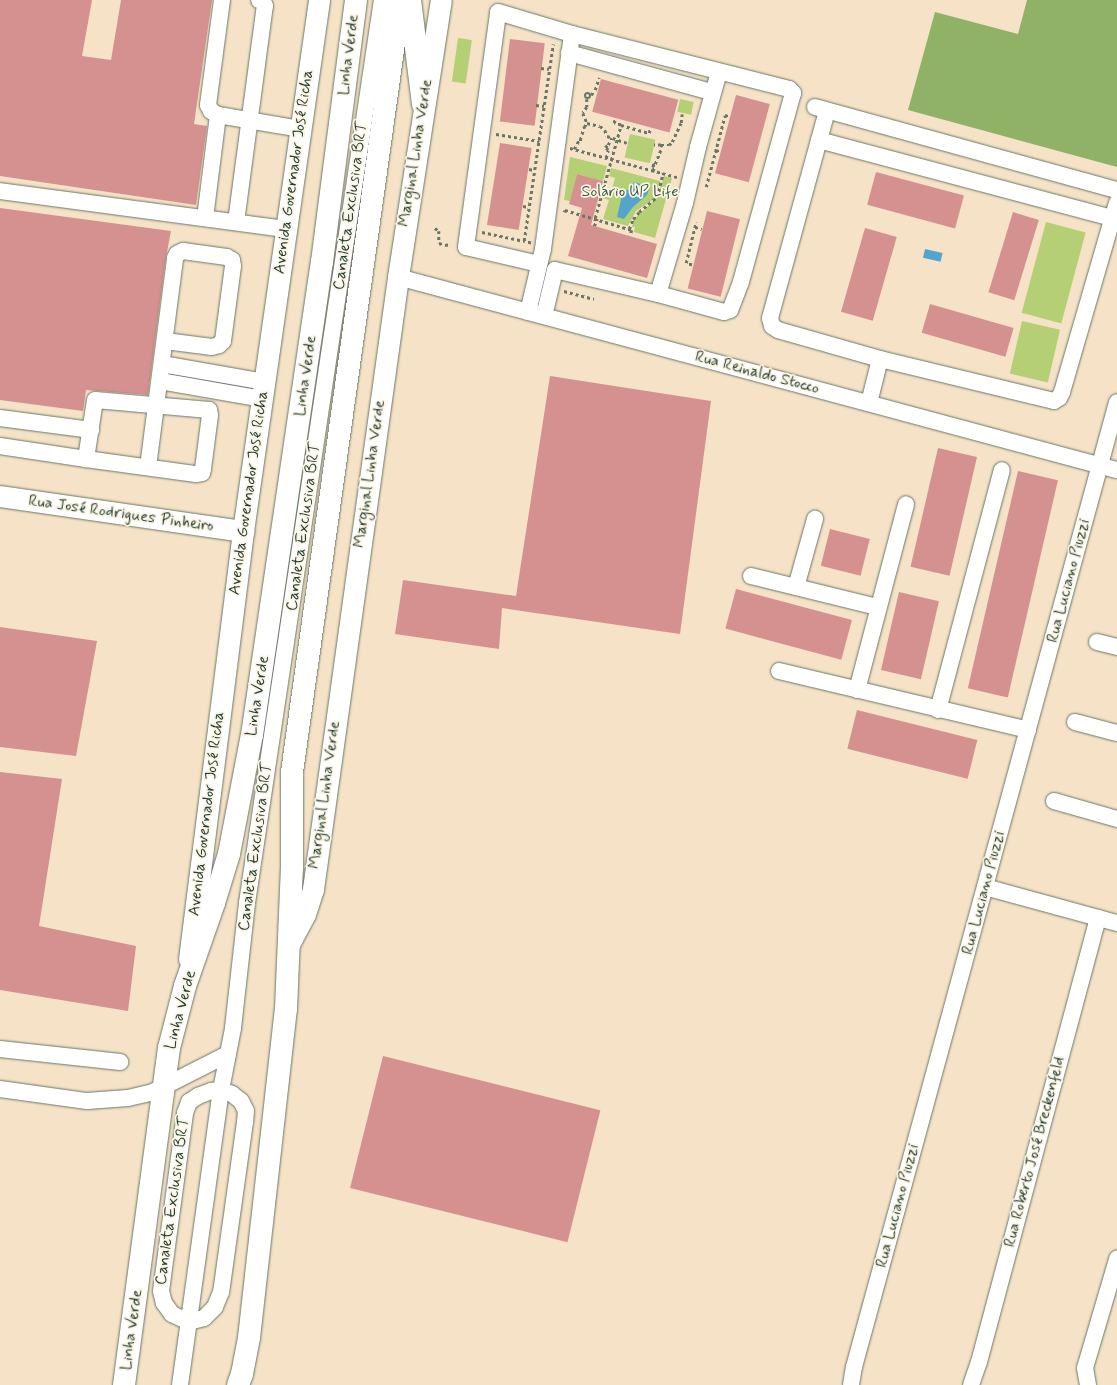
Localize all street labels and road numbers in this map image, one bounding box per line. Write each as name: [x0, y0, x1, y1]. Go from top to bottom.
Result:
street label: Linha Verde: [335, 14, 363, 96]
street label: Avenida Governador José Richa: [270, 68, 318, 276]
street label: Marginal Linha Verde: [395, 79, 437, 227]
street label: Canaleta Exclusiva BRT: [330, 124, 372, 288]
street label: Linha Verde: [291, 335, 321, 417]
street label: Rua Reinaldo Stocco: [692, 347, 822, 399]
street label: Avenida Governador José Richa: [225, 389, 273, 597]
street label: Marginal Linha Verde: [350, 400, 390, 548]
street label: Canaleta Exclusiva BRT: [283, 445, 325, 609]
street label: Rua José Rodrigues Pinheiro: [28, 492, 214, 536]
street label: Rua Luciano Piuzzi: [1043, 517, 1095, 645]
street label: Linha Verde: [242, 655, 274, 737]
street label: Avenida Governador José Richa: [185, 710, 229, 918]
street label: Marginal Linha Verde: [305, 721, 345, 869]
street label: Canaleta Exclusiva BRT: [235, 765, 277, 929]
street label: Rua Luciano Piuzzi: [958, 829, 1010, 957]
street label: Linha Verde: [161, 968, 201, 1052]
street label: Rua Roberto José Breckenfeld: [1000, 1054, 1070, 1250]
street label: Canaleta Exclusiva BRT: [152, 1119, 194, 1283]
street label: Rua Luciano Piuzzi: [872, 1142, 924, 1270]
street label: Linha Verde: [117, 1289, 147, 1371]

